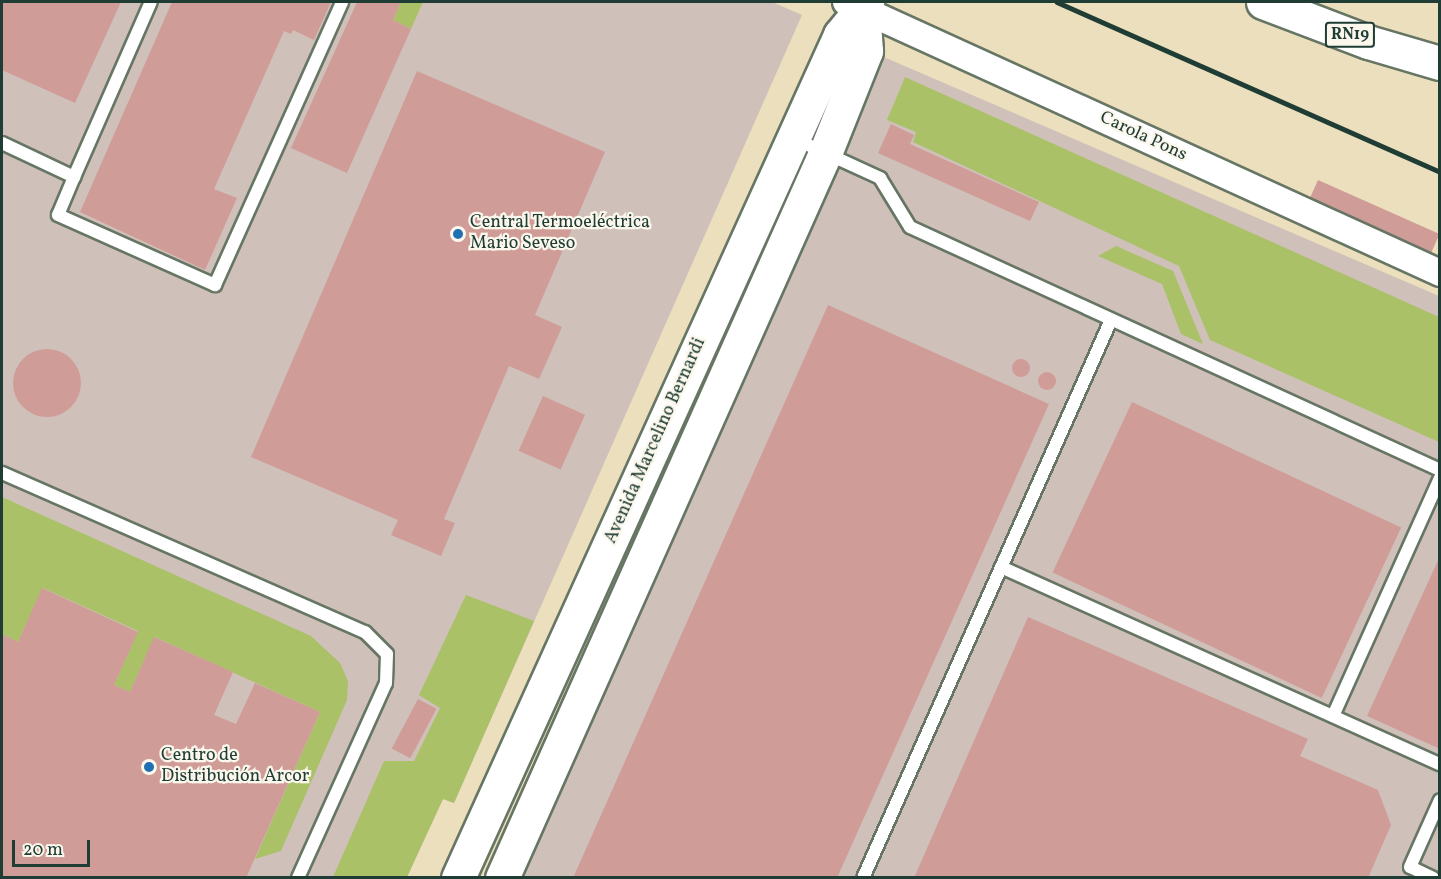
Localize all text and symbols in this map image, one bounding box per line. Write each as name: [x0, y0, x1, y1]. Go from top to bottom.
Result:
road number: RN19: [1324, 22, 1376, 48]
street label: Carola Pons: [1096, 107, 1190, 167]
place label: Central Termoeléctrica Mario Seveso: [470, 213, 650, 256]
marker: Central Termoeléctrica Mario Seveso: [451, 227, 465, 241]
street label: Avenida Marcelino Bernardi: [601, 335, 711, 547]
place label: Centro de Distribución Arcor: [161, 746, 309, 789]
marker: Centro de Distribución Arcor: [142, 760, 156, 774]
scale bar: [15, 828, 93, 866]
text: 20 m: [23, 838, 63, 863]

